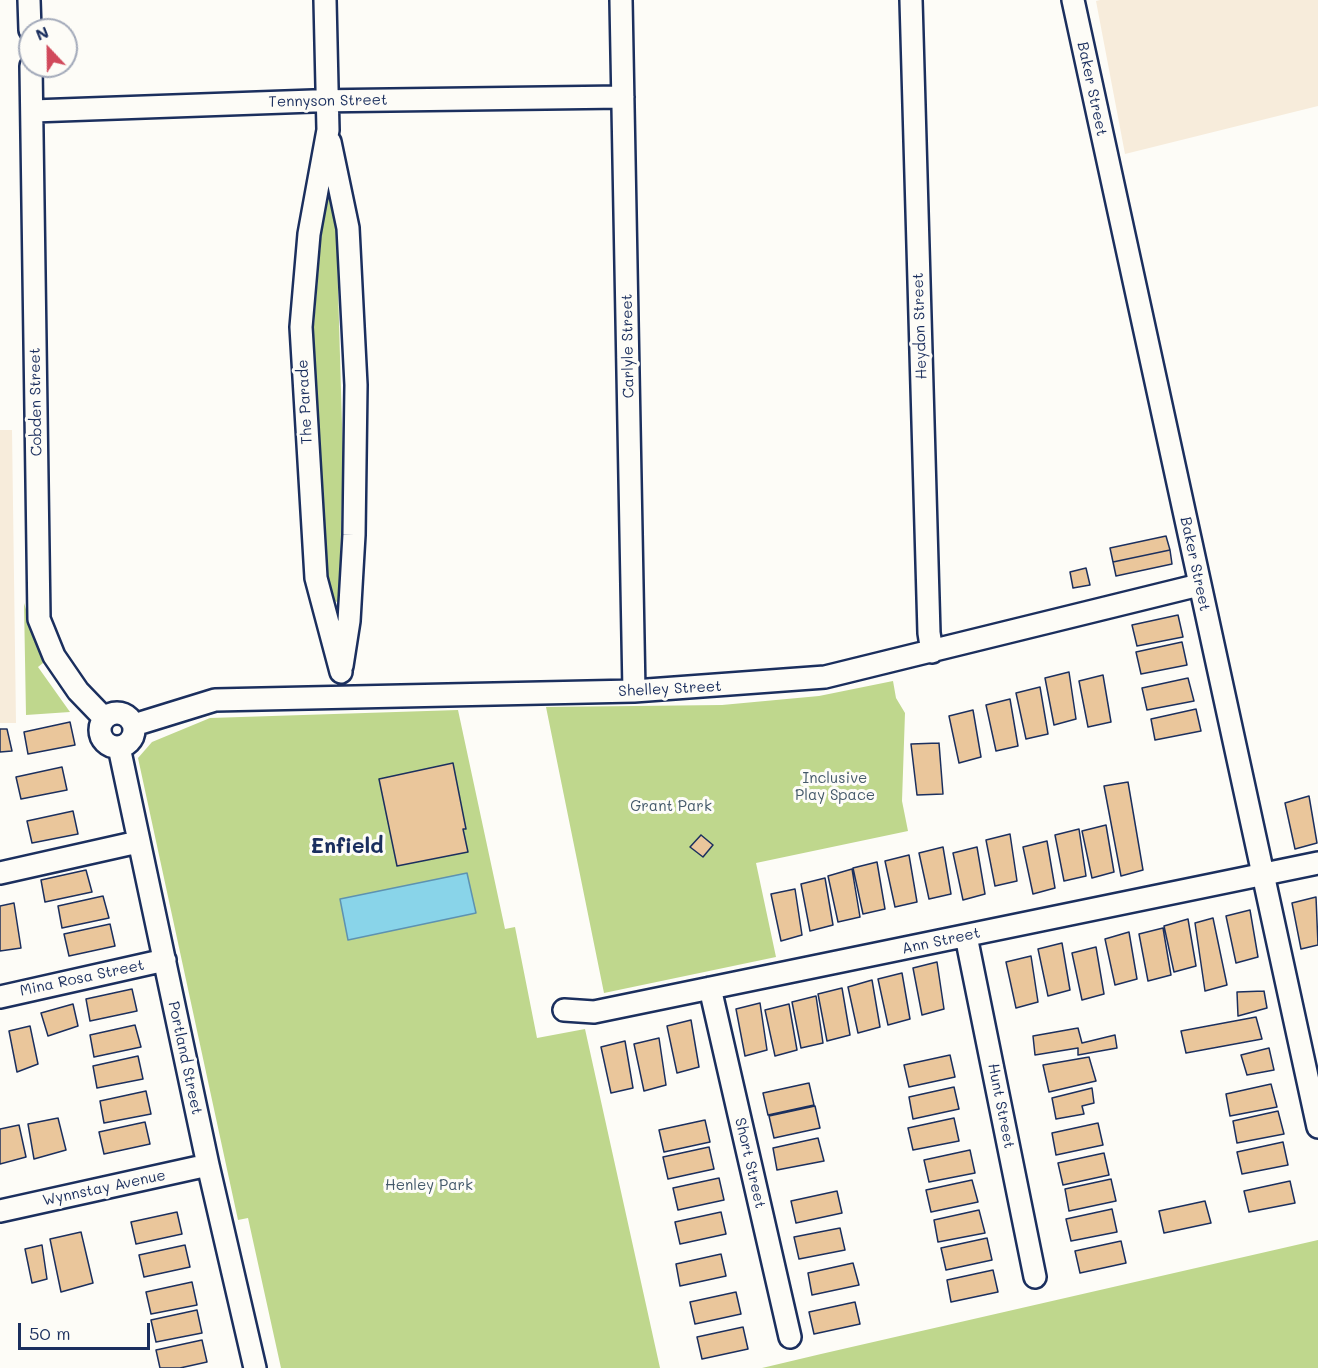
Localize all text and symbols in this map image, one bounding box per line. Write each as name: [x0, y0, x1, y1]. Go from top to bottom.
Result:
north arrow: [18, 18, 78, 78]
text: N: [32, 21, 51, 45]
street label: Baker Street: [1073, 40, 1111, 138]
street label: Tennyson Street: [268, 91, 388, 111]
street label: Heydon Street: [909, 272, 931, 380]
street label: Carlyle Street: [618, 293, 638, 399]
street label: Cobden Street: [26, 347, 46, 457]
street label: The Parade: [294, 359, 316, 445]
street label: Baker Street: [1176, 515, 1214, 613]
street label: Shelley Street: [618, 677, 722, 701]
park label: Inclusive Play Space: [795, 769, 875, 804]
park label: Grant Park: [630, 797, 712, 815]
district label: Enfield: [310, 834, 384, 860]
street label: Ann Street: [900, 924, 982, 958]
street label: Mina Rosa Street: [18, 956, 146, 1000]
street label: Portland Street: [164, 1000, 206, 1116]
street label: Hunt Street: [984, 1062, 1018, 1150]
street label: Short Street: [731, 1116, 769, 1210]
street label: Wynnstay Avenue: [41, 1166, 167, 1210]
park label: Henley Park: [385, 1176, 473, 1194]
scale bar: [21, 1311, 153, 1349]
text: 50 m: [29, 1321, 71, 1345]

